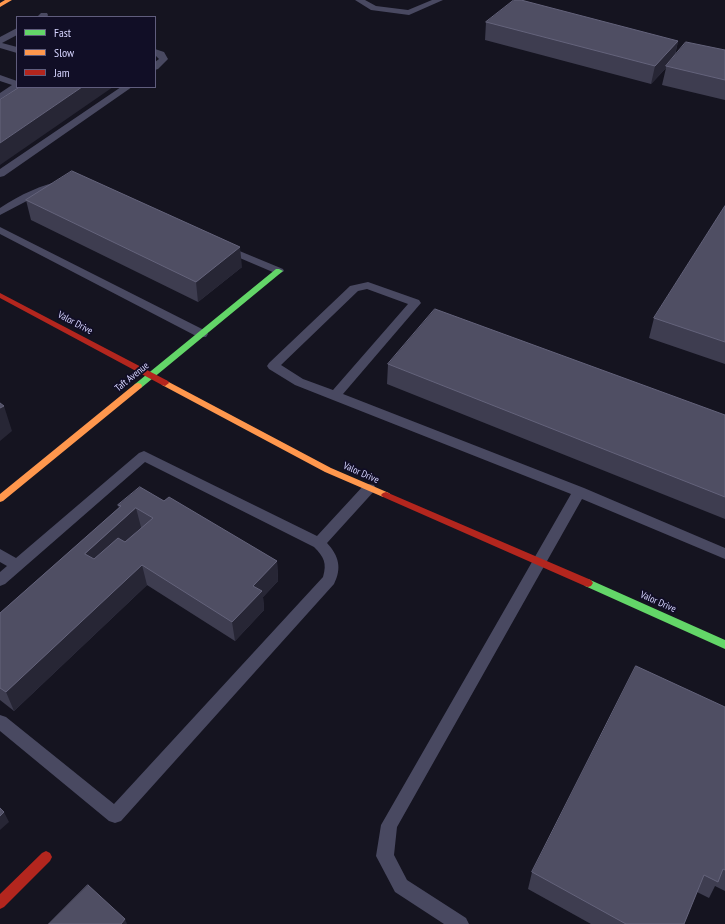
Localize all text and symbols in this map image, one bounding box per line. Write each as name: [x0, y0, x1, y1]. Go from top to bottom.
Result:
legend: [16, 16, 156, 88]
text: Fast: [54, 25, 71, 40]
text: Slow: [54, 45, 74, 60]
text: Jam: [54, 65, 70, 80]
street label: Valor Drive: [55, 309, 95, 337]
street label: Taft Avenue: [113, 360, 151, 394]
street label: Valor Drive: [341, 460, 381, 486]
street label: Valor Drive: [638, 589, 678, 615]

